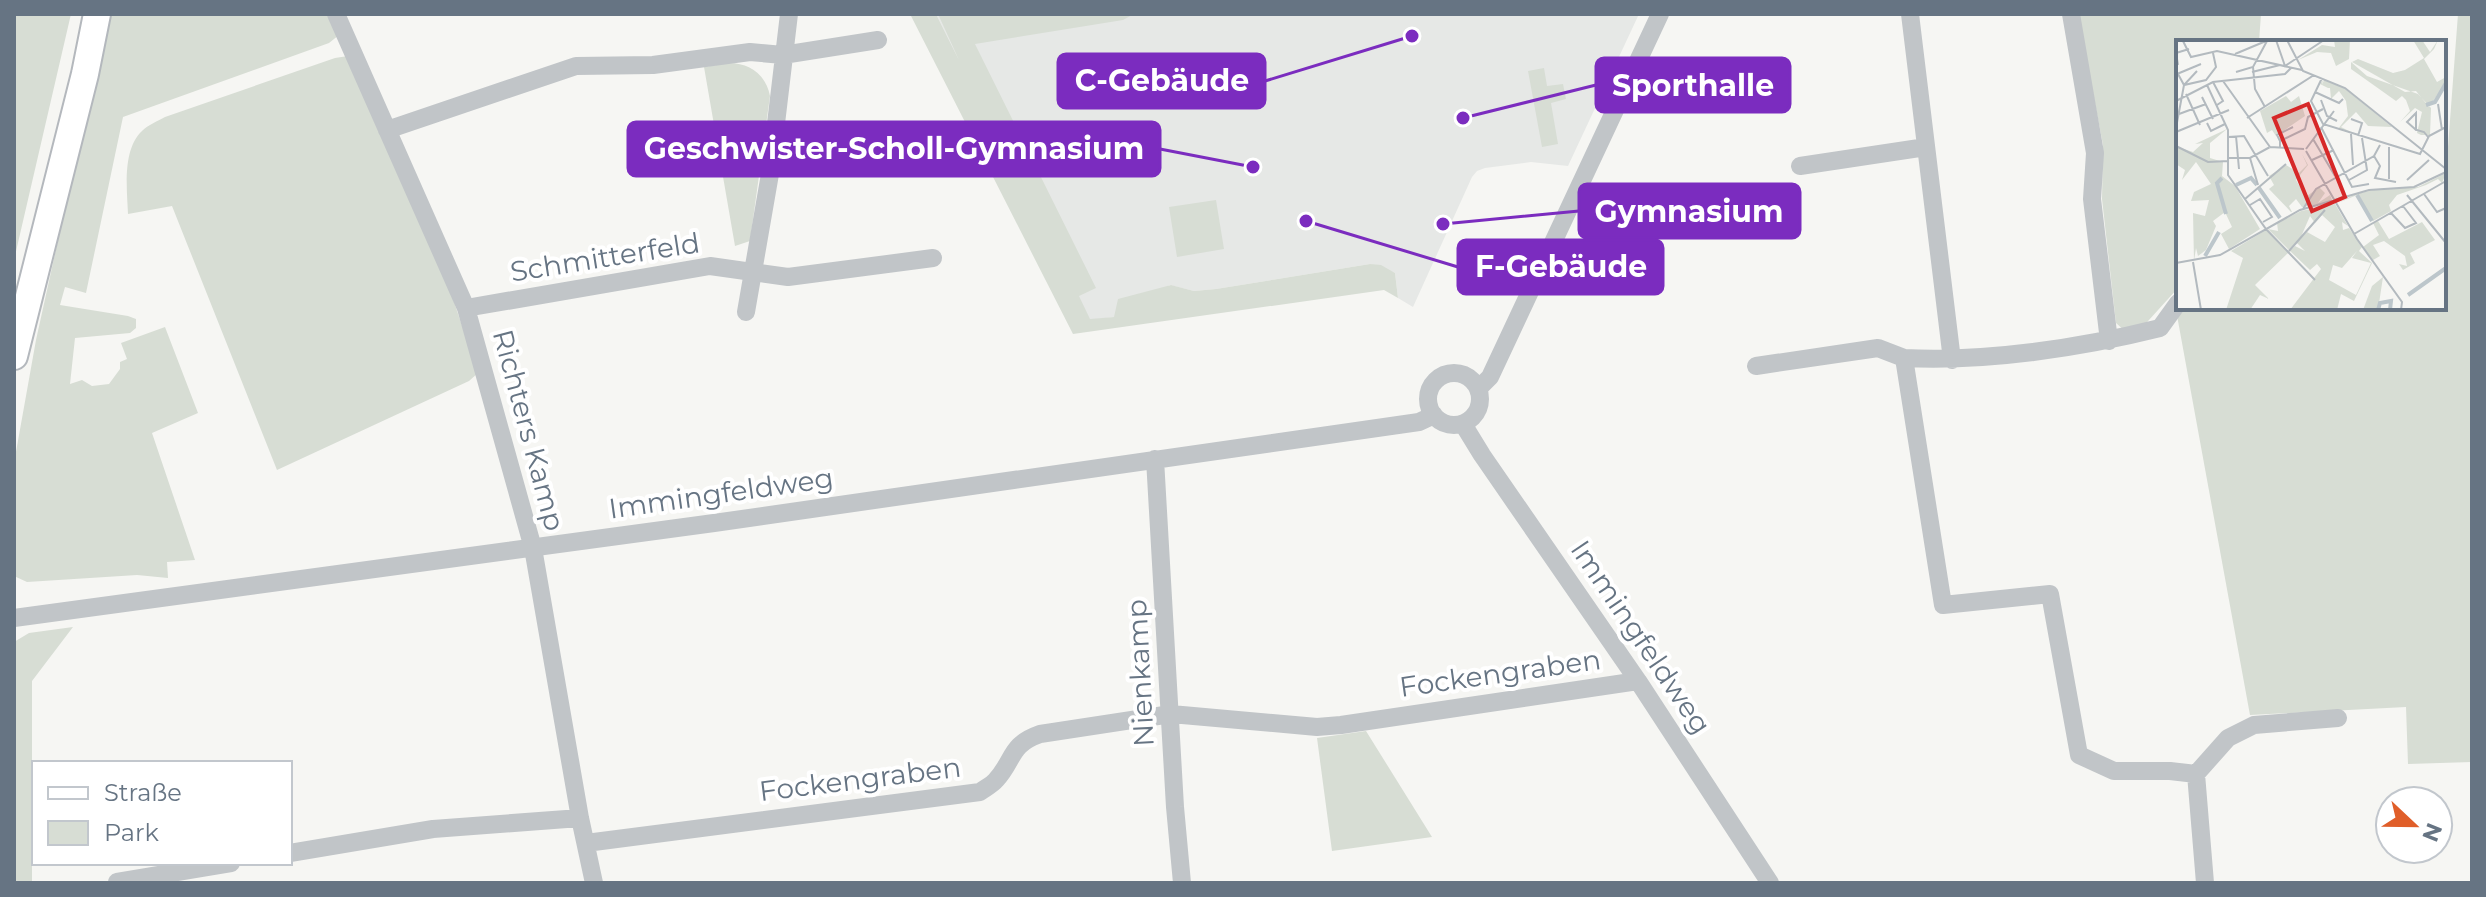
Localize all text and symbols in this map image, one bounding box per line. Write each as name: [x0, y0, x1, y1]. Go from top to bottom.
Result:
inset map: [2176, 40, 2446, 310]
callout: C-Gebäude: [1058, 54, 1265, 108]
callout: Sporthalle: [1596, 58, 1790, 112]
text: C-Gebäude: [1075, 62, 1249, 99]
text: Sporthalle: [1612, 67, 1774, 104]
callout: Geschwister-Scholl-Gymnasium: [628, 122, 1160, 176]
text: Geschwister-Scholl-Gymnasium: [644, 130, 1144, 167]
callout: Gymnasium: [1579, 184, 1800, 238]
text: Gymnasium: [1595, 193, 1783, 230]
street label: Schmitterfeld: [508, 225, 702, 289]
callout: F-Gebäude: [1458, 240, 1663, 294]
text: F-Gebäude: [1475, 248, 1647, 285]
street label: Richters Kamp: [486, 326, 572, 534]
street label: Immingfeldweg: [607, 460, 835, 526]
street label: Immingfeldweg: [1564, 534, 1718, 740]
street label: Nienkamp: [1119, 598, 1161, 748]
street label: Fockengraben: [1397, 642, 1603, 704]
street label: Fockengraben: [757, 750, 963, 808]
legend: [32, 761, 292, 865]
text: Straße: [104, 778, 182, 807]
north arrow: [2374, 785, 2454, 865]
text: Park: [104, 818, 159, 847]
text: N: [2416, 819, 2448, 846]

